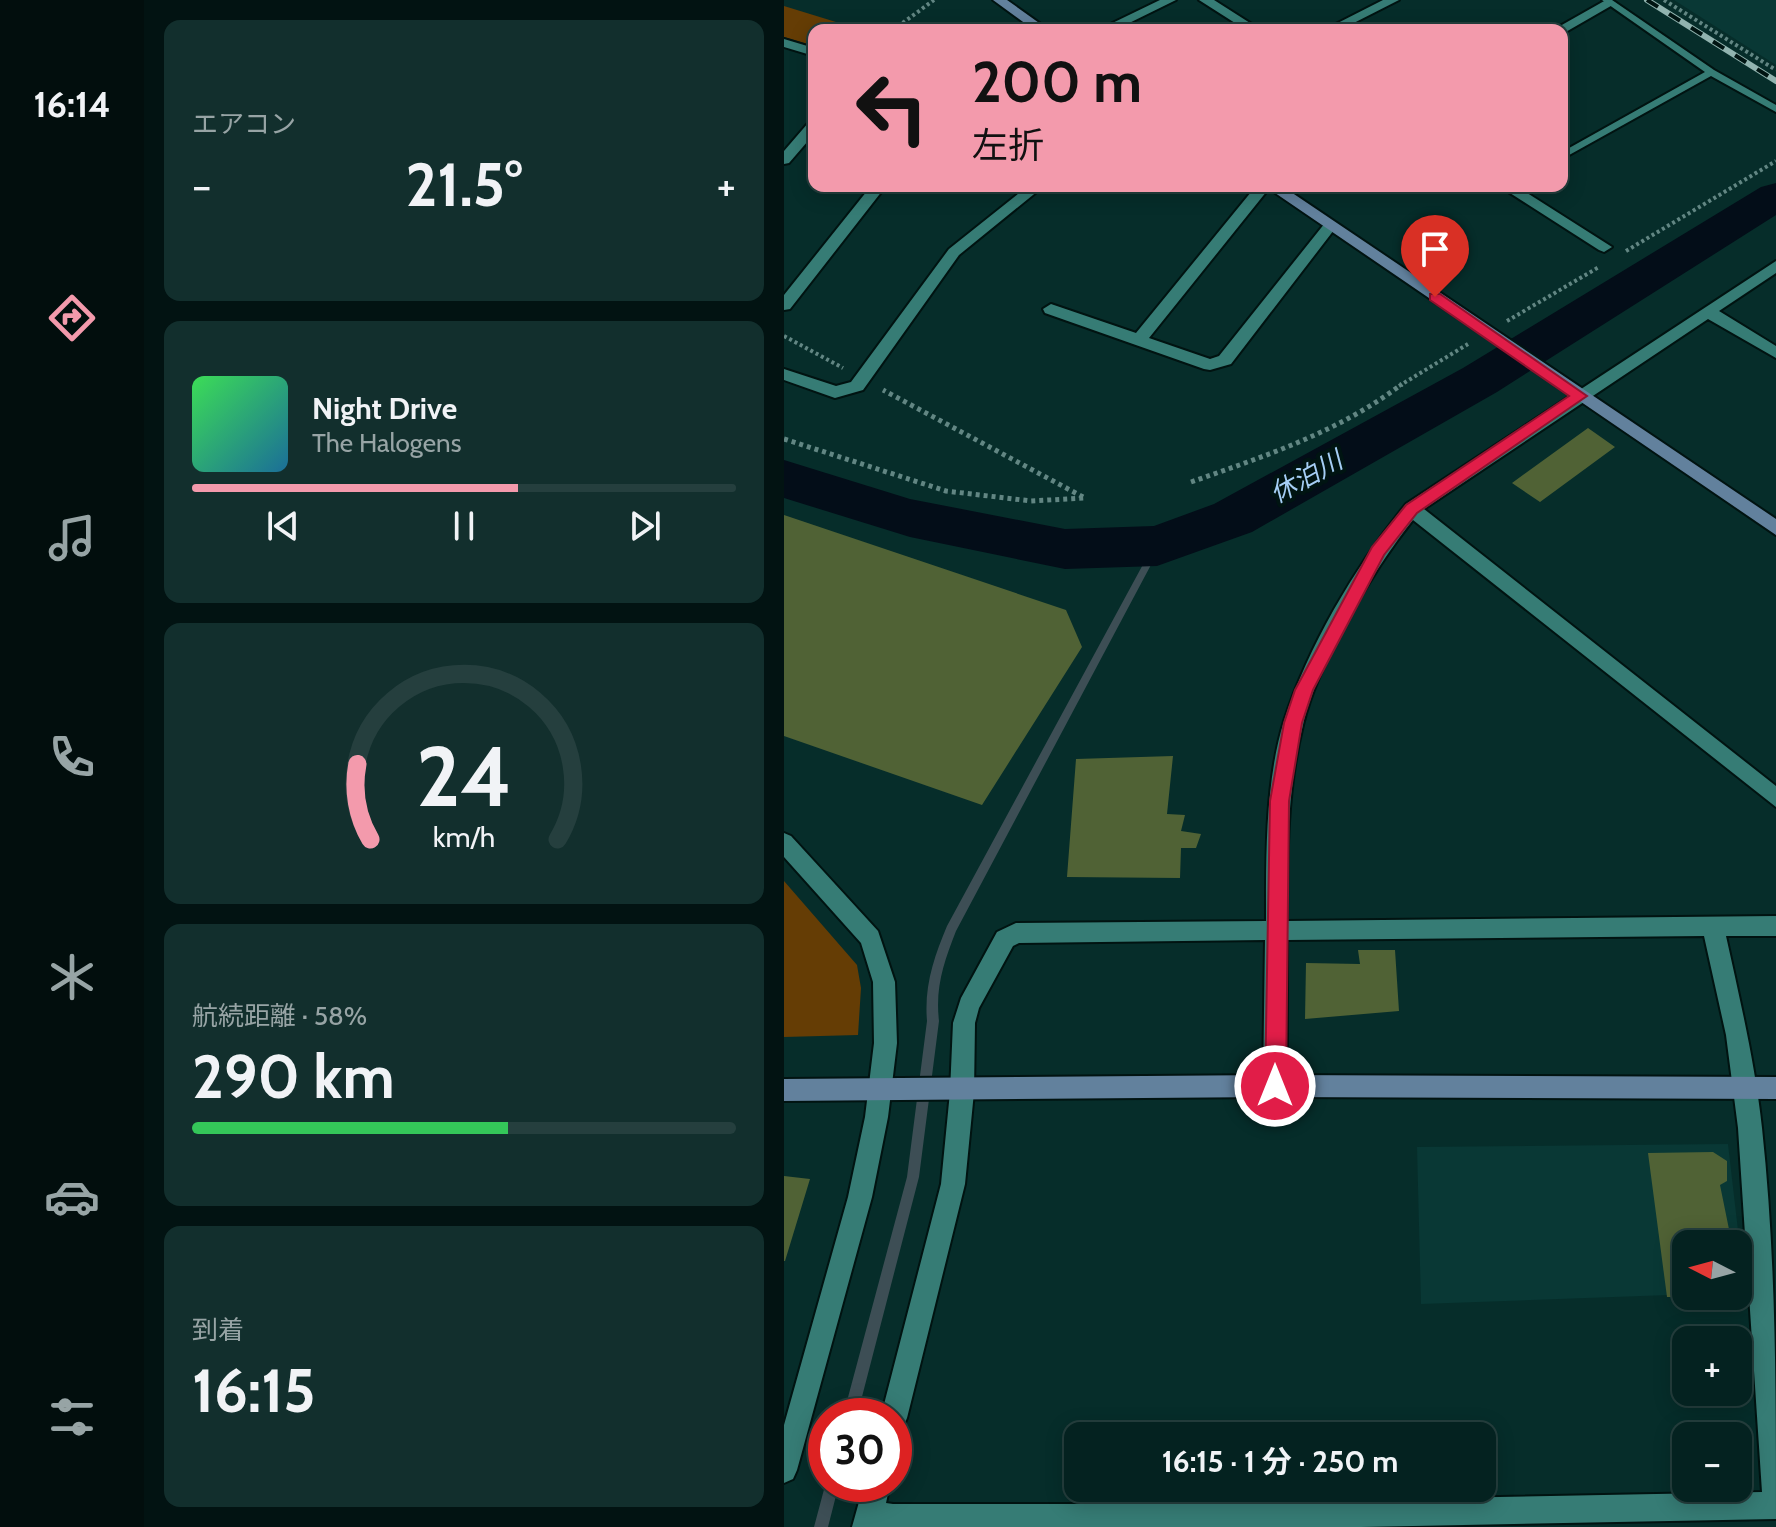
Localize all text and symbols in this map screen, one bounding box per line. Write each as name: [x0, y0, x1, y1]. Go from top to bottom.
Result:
text: 200 m: [972, 48, 1142, 116]
icon: left: [840, 56, 944, 160]
text: 16:14: [33, 82, 111, 126]
text: エアコン: [192, 108, 296, 140]
text: 左折: [972, 123, 1044, 167]
text: 21.5°: [406, 148, 522, 221]
text: −: [192, 159, 211, 212]
text: +: [717, 159, 736, 212]
pin: [1401, 215, 1469, 297]
icon: arrive: [1413, 227, 1457, 271]
icon: directions: [44, 290, 100, 346]
text: Night Drive: [312, 390, 457, 427]
text: The Halogens: [312, 427, 461, 459]
water label: 休泊川: [1264, 443, 1350, 510]
icon: previous: [261, 504, 305, 548]
icon: pause: [442, 504, 486, 548]
icon: next: [623, 504, 667, 548]
icon: music: [44, 510, 100, 566]
text: 24: [416, 725, 512, 826]
icon: phone: [44, 729, 100, 785]
text: km/h: [433, 819, 495, 854]
icon: climate: [44, 949, 100, 1005]
text: 航続距離 · 58%: [192, 1000, 367, 1032]
text: 290 km: [192, 1040, 395, 1113]
position arrow: [1233, 1044, 1317, 1128]
icon: car: [44, 1169, 100, 1225]
north arrow: [1672, 1230, 1752, 1310]
map controls: [1672, 1230, 1752, 1502]
text: 到着: [192, 1314, 244, 1346]
button: +: [1672, 1326, 1752, 1406]
text: 16:15: [192, 1354, 316, 1427]
icon: filters: [44, 1389, 100, 1445]
speed limit sign: 30: [808, 1398, 912, 1502]
button: −: [1672, 1422, 1752, 1502]
text: 16:15 · 1 分 · 250 m: [1162, 1443, 1398, 1480]

